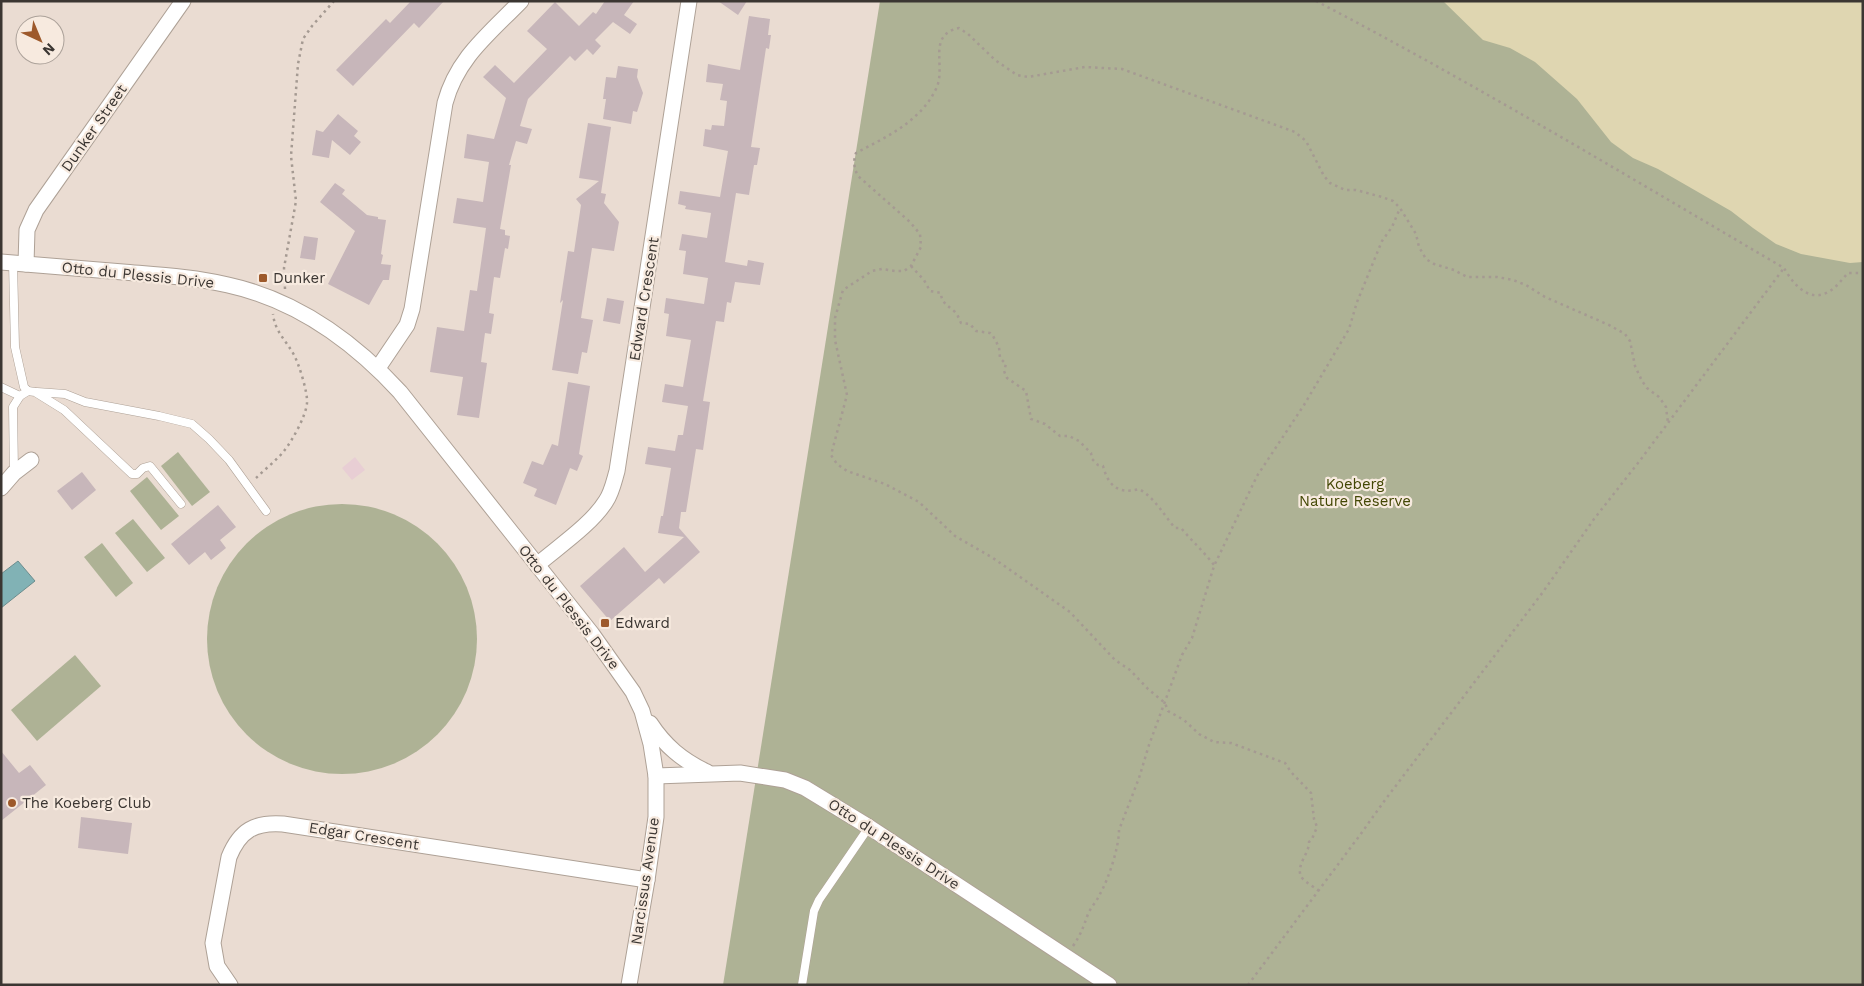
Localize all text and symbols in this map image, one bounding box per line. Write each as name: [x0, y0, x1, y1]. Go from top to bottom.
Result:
north arrow: [15, 15, 65, 65]
text: N: [40, 40, 58, 59]
street label: Dunker Street: [57, 80, 131, 175]
street label: Edward Crescent: [625, 235, 663, 362]
street label: Otto du Plessis Drive: [61, 258, 215, 292]
place label: Dunker: [273, 269, 325, 287]
marker: Dunker: [257, 272, 269, 284]
park label: Koeberg Nature Reserve: [1299, 475, 1411, 510]
street label: Otto du Plessis Drive: [515, 541, 623, 673]
place label: Edward: [615, 614, 670, 632]
marker: Edward: [599, 617, 611, 629]
place label: The Koeberg Club: [22, 794, 151, 812]
street label: Otto du Plessis Drive: [825, 795, 963, 893]
marker: The Koeberg Club: [6, 797, 18, 809]
street label: Narcissus Avenue: [627, 816, 663, 946]
street label: Edgar Crescent: [308, 818, 421, 854]

